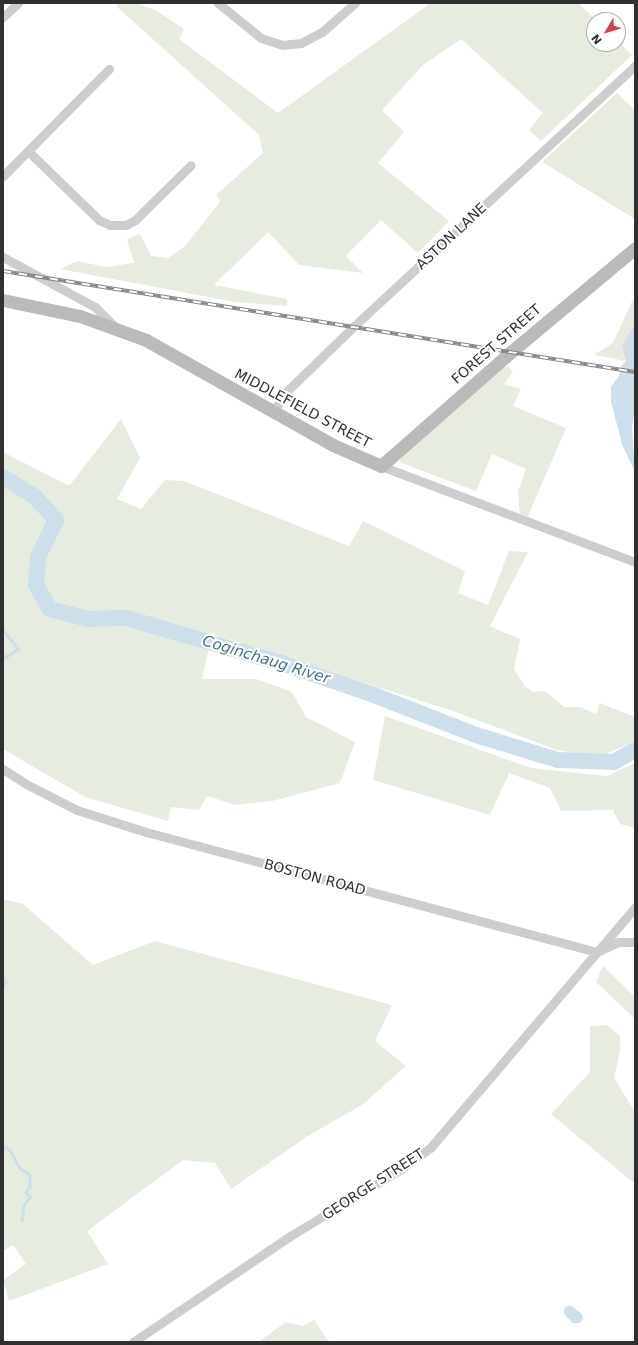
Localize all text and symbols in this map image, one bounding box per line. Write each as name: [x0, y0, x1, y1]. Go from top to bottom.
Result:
north arrow: [586, 12, 626, 52]
text: N: [589, 31, 605, 47]
street label: ASTON LANE: [412, 199, 490, 273]
street label: FOREST STREET: [448, 301, 544, 387]
street label: MIDDLEFIELD STREET: [232, 365, 374, 451]
water label: Coginchaug River: [200, 632, 332, 688]
street label: BOSTON ROAD: [262, 855, 368, 899]
street label: GEORGE STREET: [319, 1145, 427, 1223]

